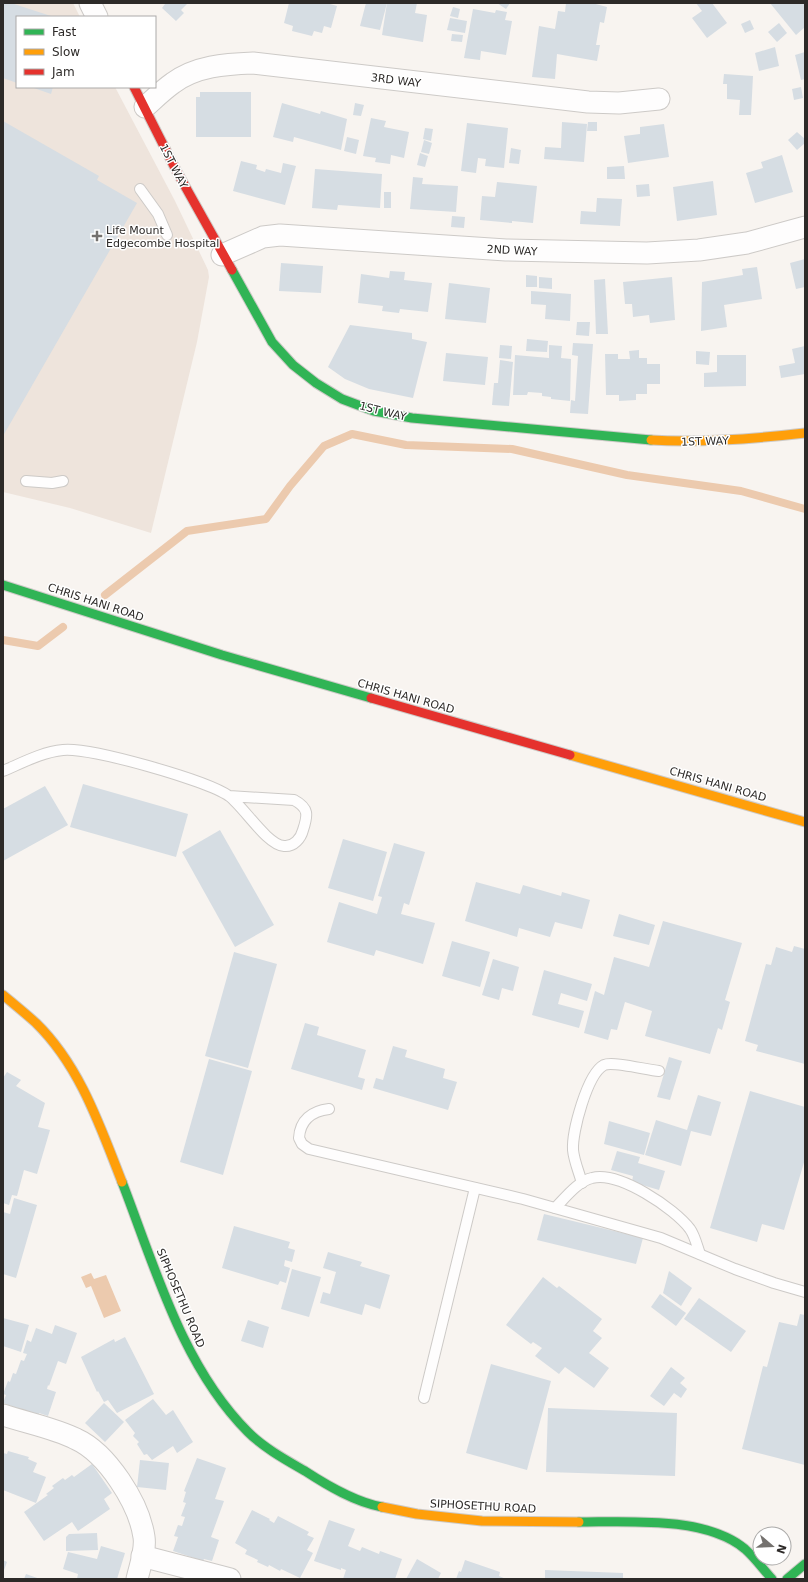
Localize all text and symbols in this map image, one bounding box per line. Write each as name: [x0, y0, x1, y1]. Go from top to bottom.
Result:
legend: [16, 16, 156, 88]
text: Fast: [52, 25, 76, 39]
text: Slow: [52, 45, 80, 59]
text: Jam: [51, 65, 75, 79]
street label: 3RD WAY: [370, 71, 422, 90]
street label: 1ST WAY: [157, 142, 190, 191]
place label: Life Mount Edgecombe Hospital: [106, 224, 219, 250]
marker: Life Mount Edgecombe Hospital: [91, 230, 103, 242]
street label: 2ND WAY: [486, 243, 538, 258]
street label: 1ST WAY: [358, 399, 408, 424]
street label: 1ST WAY: [681, 434, 729, 449]
street label: CHRIS HANI ROAD: [46, 581, 145, 624]
street label: CHRIS HANI ROAD: [356, 676, 456, 717]
street label: CHRIS HANI ROAD: [668, 764, 768, 805]
street label: SIPHOSETHU ROAD: [154, 1247, 207, 1350]
street label: SIPHOSETHU ROAD: [430, 1497, 536, 1516]
north arrow: [752, 1526, 792, 1566]
text: N: [773, 1543, 789, 1556]

